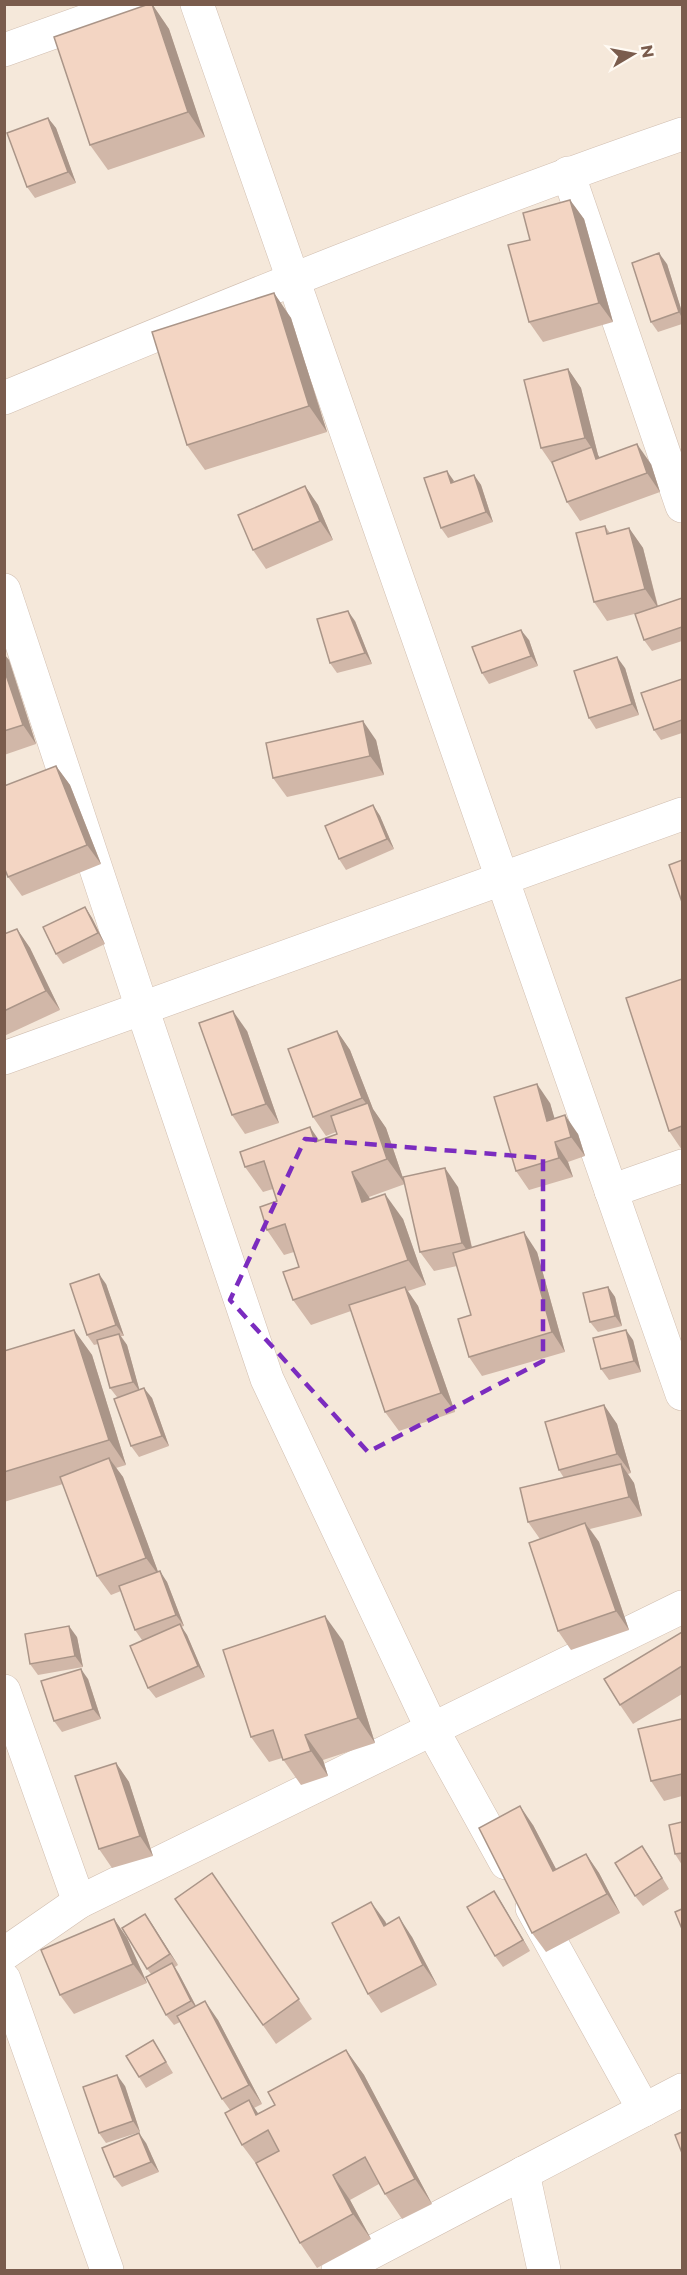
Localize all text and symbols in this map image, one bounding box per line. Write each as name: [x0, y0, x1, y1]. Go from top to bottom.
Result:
north arrow: [603, 24, 663, 84]
text: N: [637, 43, 658, 60]

